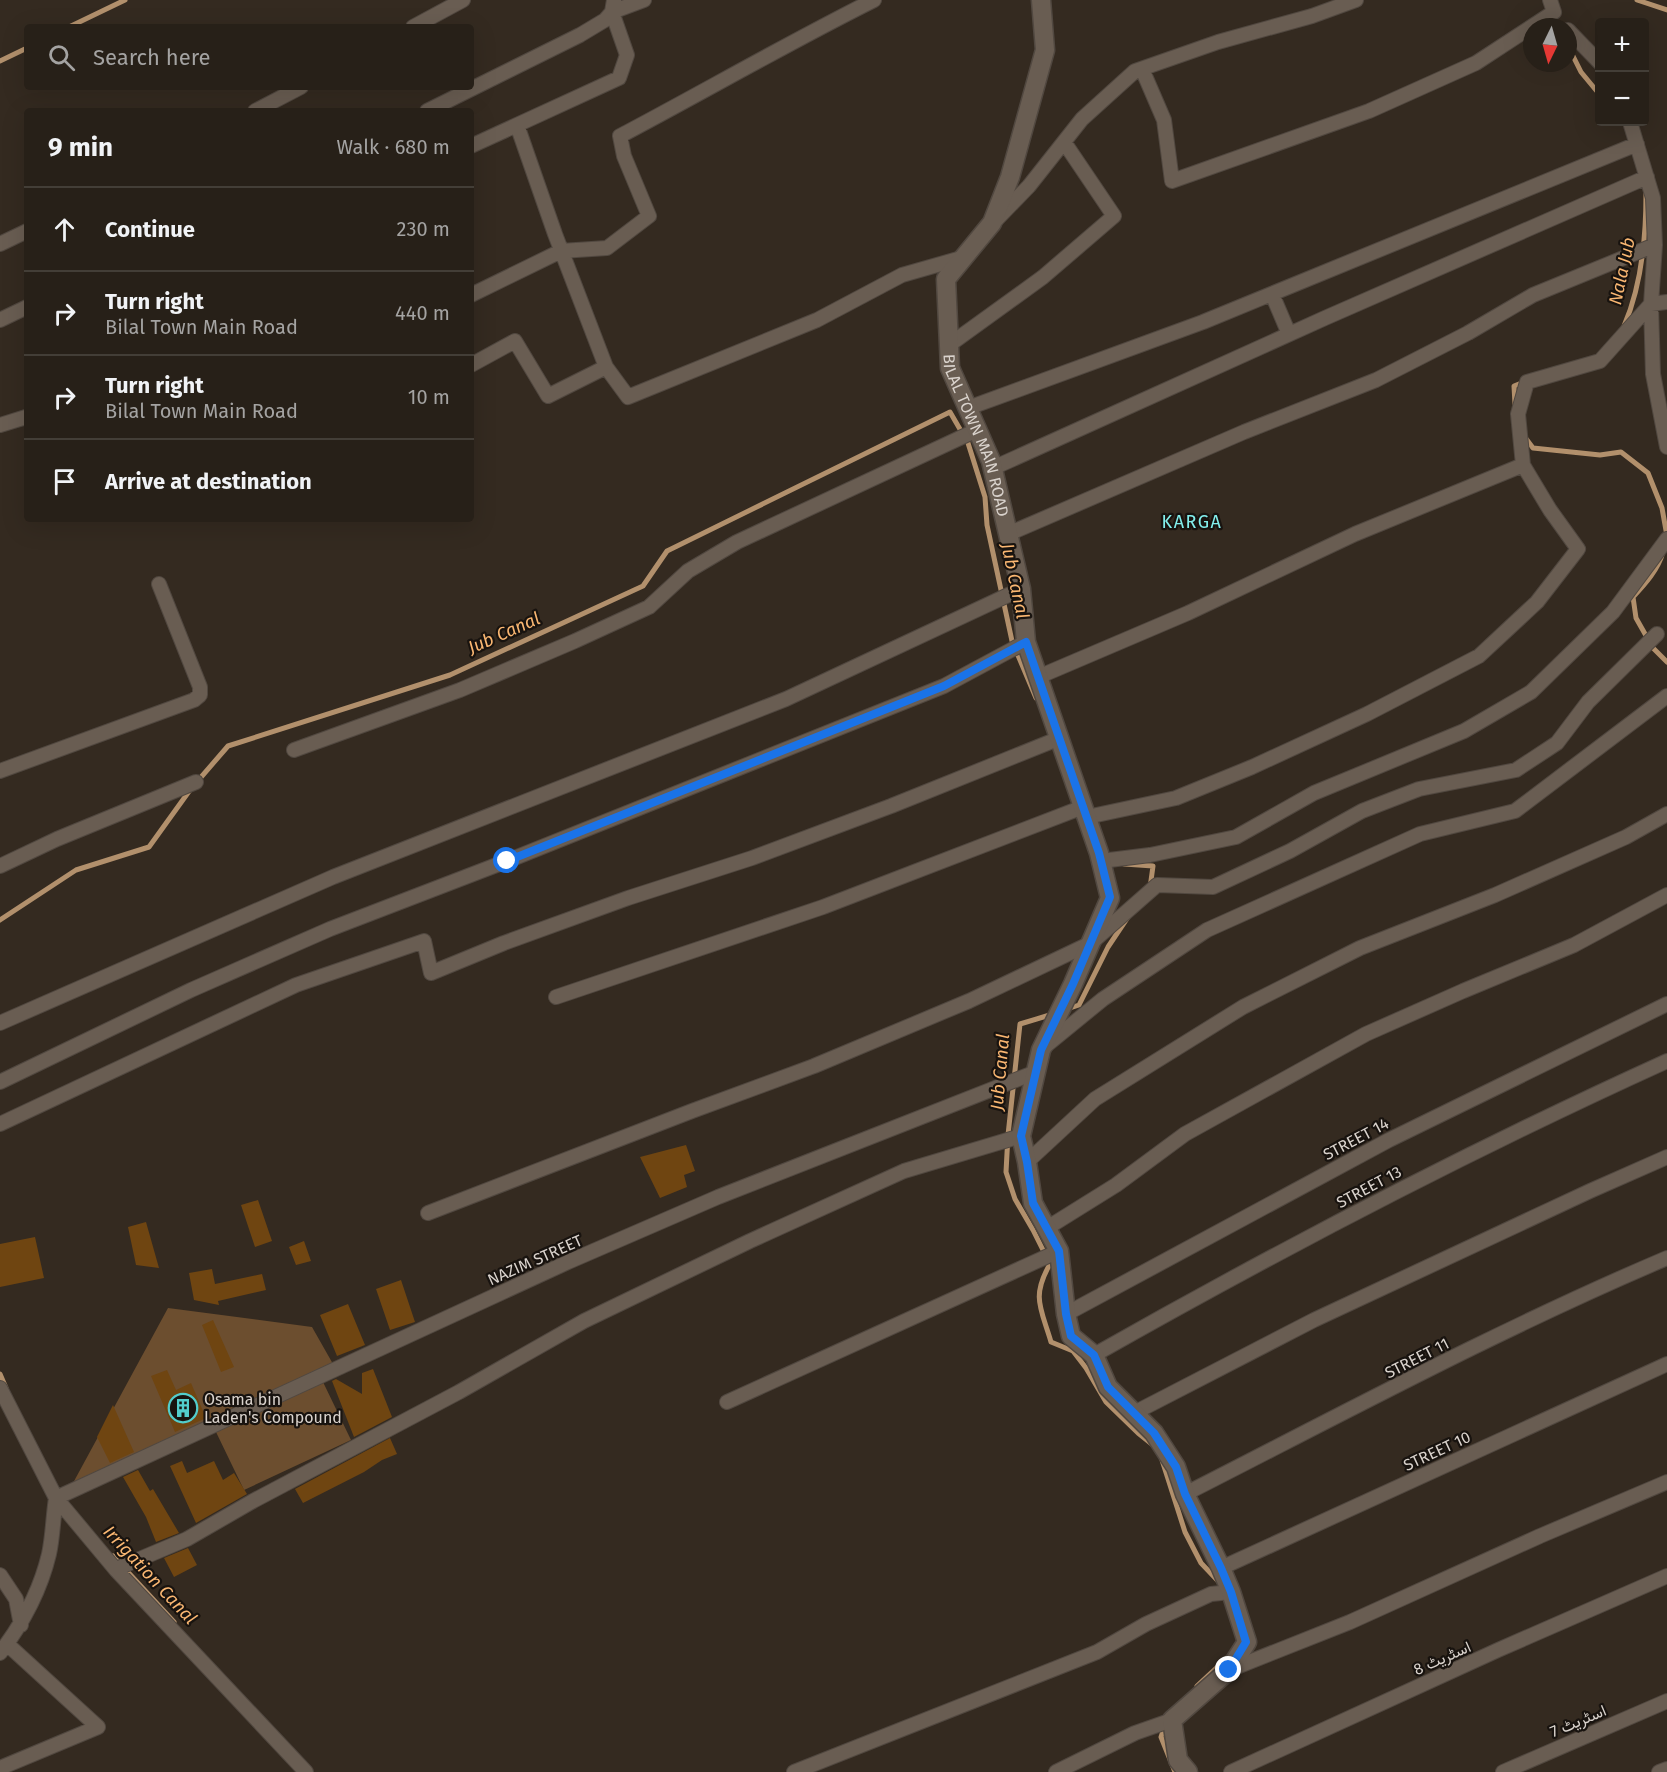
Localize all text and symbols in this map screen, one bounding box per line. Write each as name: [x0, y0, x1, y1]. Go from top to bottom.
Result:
north arrow: [1523, 18, 1577, 72]
map controls: [1595, 18, 1649, 126]
button: +: [1595, 18, 1649, 72]
search box: [24, 24, 474, 90]
icon: search: [45, 41, 78, 74]
text: Search here: [93, 44, 211, 71]
button: −: [1595, 72, 1649, 126]
text: 9 min: [48, 132, 113, 163]
text: Walk · 680 m: [337, 135, 450, 159]
icon: ahead: [48, 213, 81, 246]
text: Continue: [105, 216, 195, 243]
text: 230 m: [397, 217, 450, 241]
water label: Nala Jub: [1604, 235, 1640, 307]
text: Turn right: [105, 288, 204, 315]
icon: right: [48, 297, 81, 330]
text: 440 m: [395, 301, 450, 325]
text: Bilal Town Main Road: [105, 315, 298, 339]
street label: BILAL TOWN MAIN ROAD: [940, 353, 1013, 518]
text: Turn right: [105, 372, 204, 399]
icon: right: [48, 381, 81, 414]
text: 10 m: [408, 385, 450, 409]
text: Bilal Town Main Road: [105, 399, 298, 423]
icon: arrive: [48, 465, 81, 498]
text: Arrive at destination: [105, 468, 312, 495]
district label: KARGA: [1162, 511, 1222, 533]
water label: Jub Canal: [996, 540, 1034, 621]
water label: Jub Canal: [464, 607, 543, 659]
route start: [493, 847, 519, 873]
water label: Jub Canal: [986, 1033, 1014, 1112]
street label: STREET 14: [1320, 1114, 1392, 1164]
street label: STREET 13: [1333, 1162, 1405, 1212]
street label: NAZIM STREET: [485, 1230, 586, 1289]
street label: STREET 11: [1382, 1334, 1452, 1382]
place label: Osama bin Laden's Compound: [204, 1390, 342, 1427]
building icon: Osama bin Laden's Compound: [167, 1392, 199, 1424]
street label: STREET 10: [1400, 1427, 1474, 1475]
water label: Irrigation Canal: [99, 1521, 201, 1629]
street label: اسٹریٹ 8: [1410, 1637, 1474, 1680]
route end: [1215, 1656, 1241, 1682]
street label: اسٹریٹ 7: [1547, 1701, 1609, 1742]

